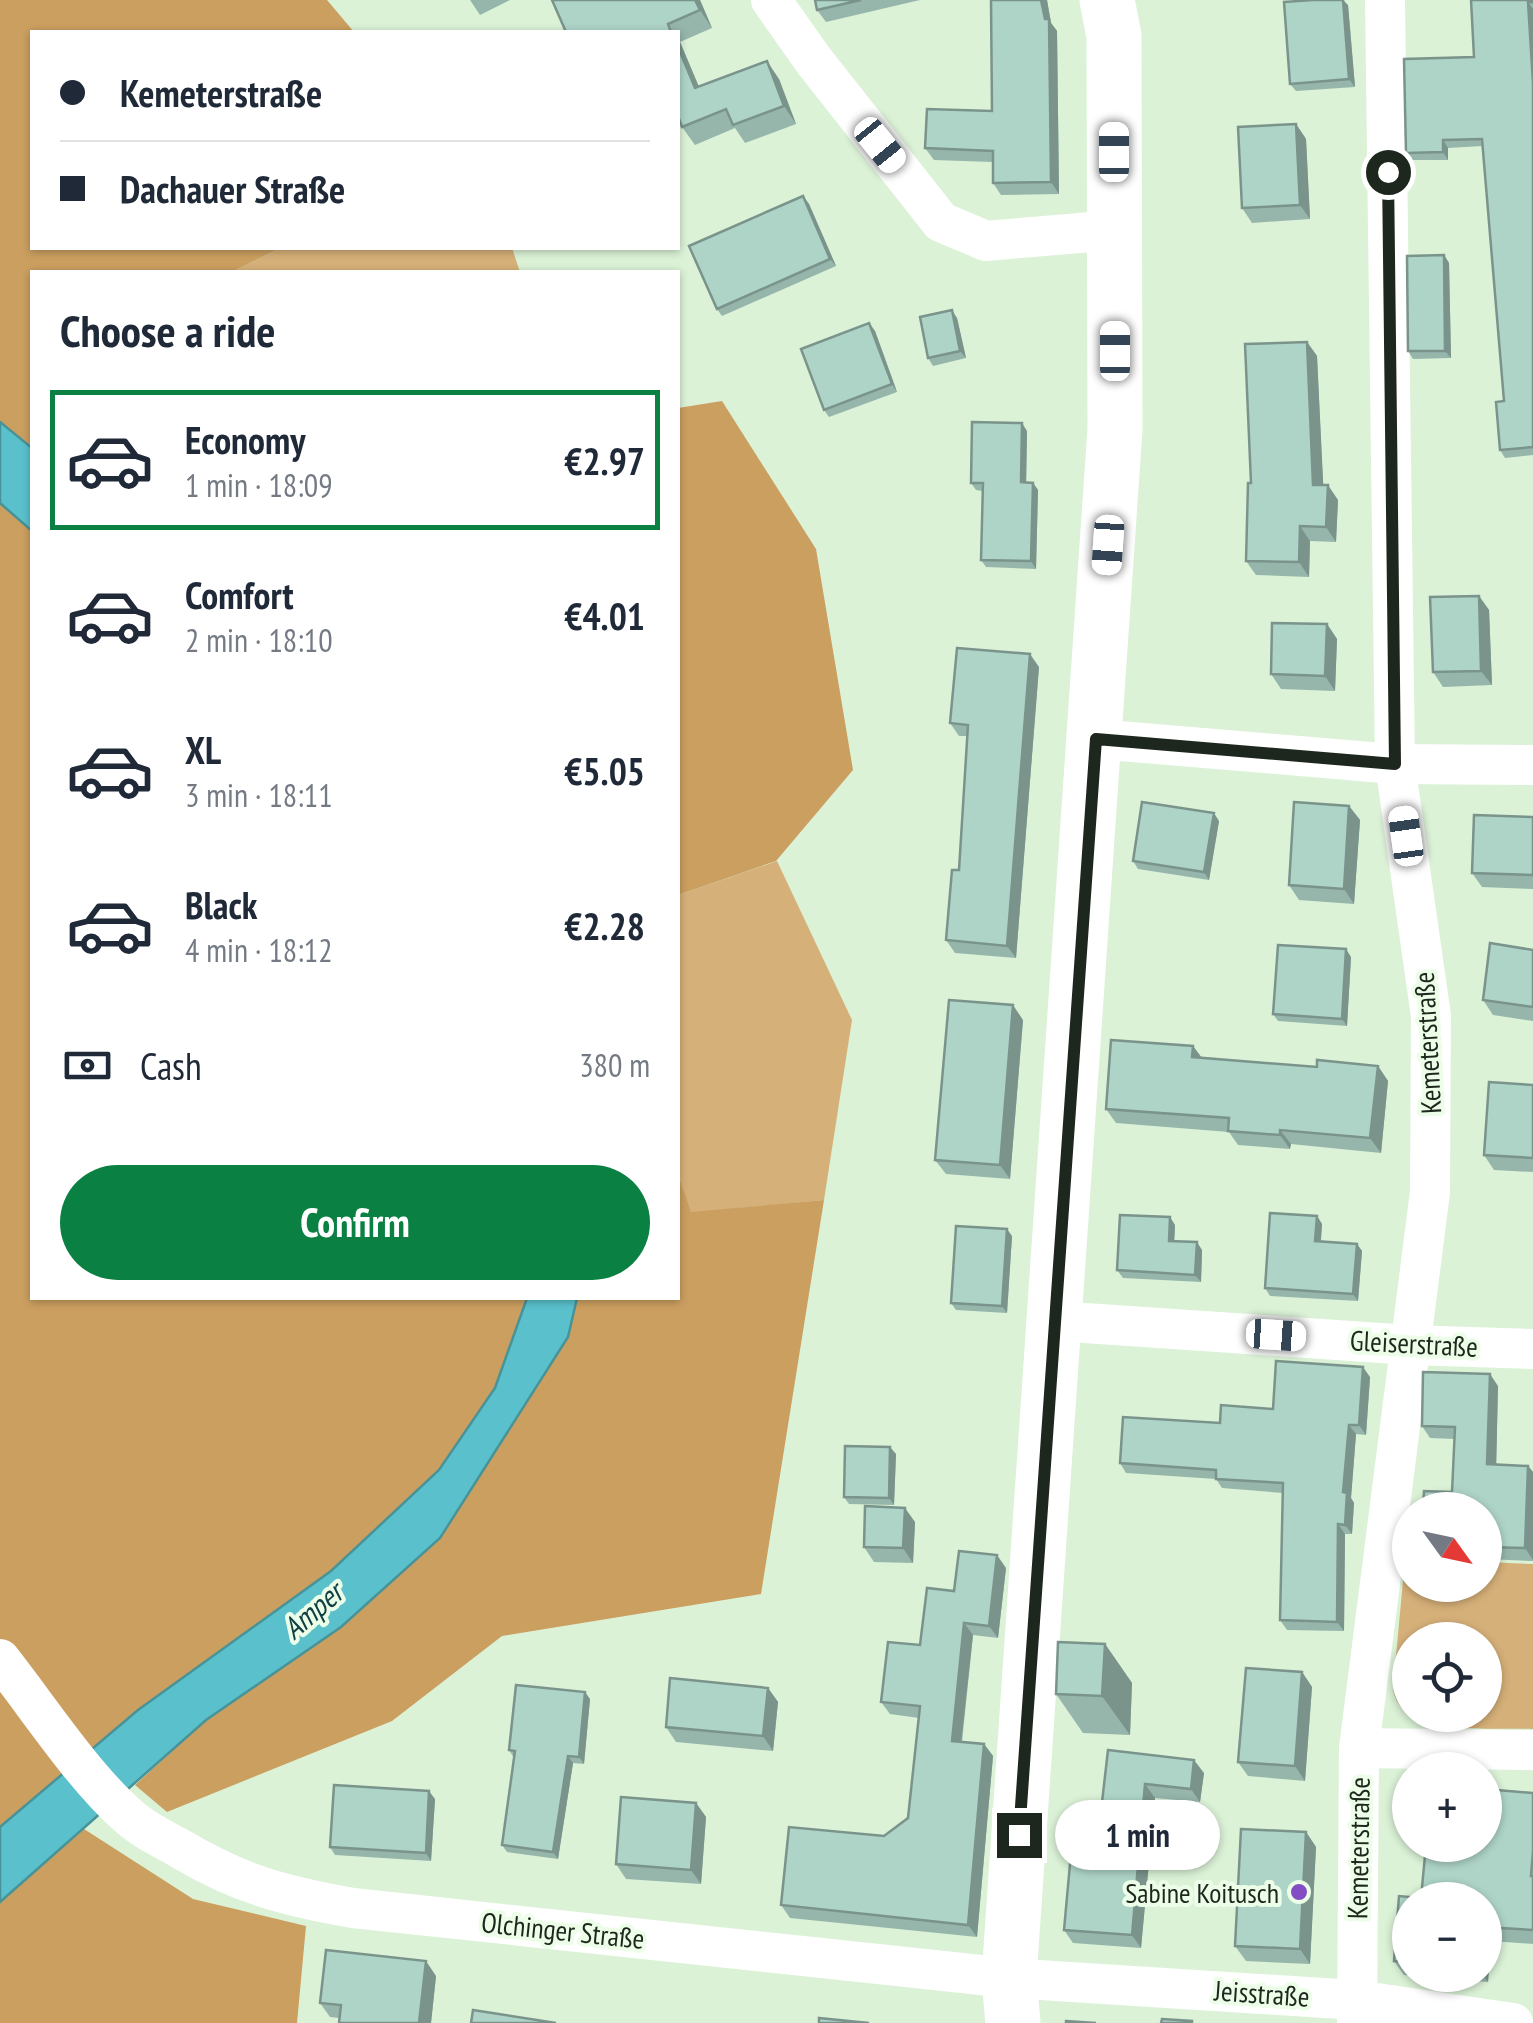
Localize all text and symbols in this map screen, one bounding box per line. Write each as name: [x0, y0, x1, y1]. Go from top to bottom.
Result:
text: Kemeterstraße: [120, 68, 322, 117]
car: [849, 112, 911, 178]
car: [1099, 122, 1129, 182]
route start: [1366, 150, 1411, 195]
text: Dachauer Straße: [120, 164, 345, 213]
text: Choose a ride: [60, 301, 275, 359]
car: [1100, 321, 1130, 381]
icon: car: [65, 415, 155, 505]
text: Economy: [185, 415, 305, 464]
text: €2.97: [564, 436, 645, 485]
text: 1 min · 18:09: [185, 464, 333, 506]
car: [1091, 514, 1125, 576]
icon: car: [65, 570, 155, 660]
text: Comfort: [185, 570, 294, 619]
text: €4.01: [564, 591, 645, 640]
text: 2 min · 18:10: [185, 619, 333, 661]
icon: car: [65, 725, 155, 815]
text: XL: [185, 725, 221, 774]
text: €5.05: [564, 746, 645, 795]
text: 3 min · 18:11: [185, 774, 333, 816]
car: [1387, 804, 1425, 868]
icon: car: [65, 880, 155, 970]
text: Black: [185, 880, 258, 929]
text: €2.28: [564, 901, 645, 950]
text: 4 min · 18:12: [185, 929, 333, 971]
street label: Kemeterstraße: [1405, 971, 1449, 1115]
icon: cash: [60, 1038, 115, 1093]
text: Cash: [140, 1041, 202, 1090]
text: 380 m: [579, 1044, 650, 1086]
button: Confirm: [60, 1165, 650, 1280]
car: [1245, 1318, 1307, 1352]
street label: Gleiserstraße: [1349, 1321, 1479, 1365]
north arrow: [1392, 1492, 1502, 1602]
map controls: [1392, 1492, 1502, 1992]
water label: Amper: [274, 1571, 353, 1647]
button: locate: [1392, 1622, 1502, 1732]
button: +: [1392, 1752, 1502, 1862]
street label: Kemeterstraße: [1338, 1777, 1378, 1919]
callout: 1 min: [1054, 1800, 1219, 1870]
route end: [997, 1813, 1042, 1858]
text: 1 min: [1105, 1814, 1170, 1856]
place label: Sabine Koitusch: [1125, 1874, 1279, 1911]
marker: Sabine Koitusch: [1288, 1881, 1310, 1903]
button: −: [1392, 1882, 1502, 1992]
street label: Olchinger Straße: [480, 1903, 646, 1957]
street label: Jeisstraße: [1212, 1971, 1311, 2015]

